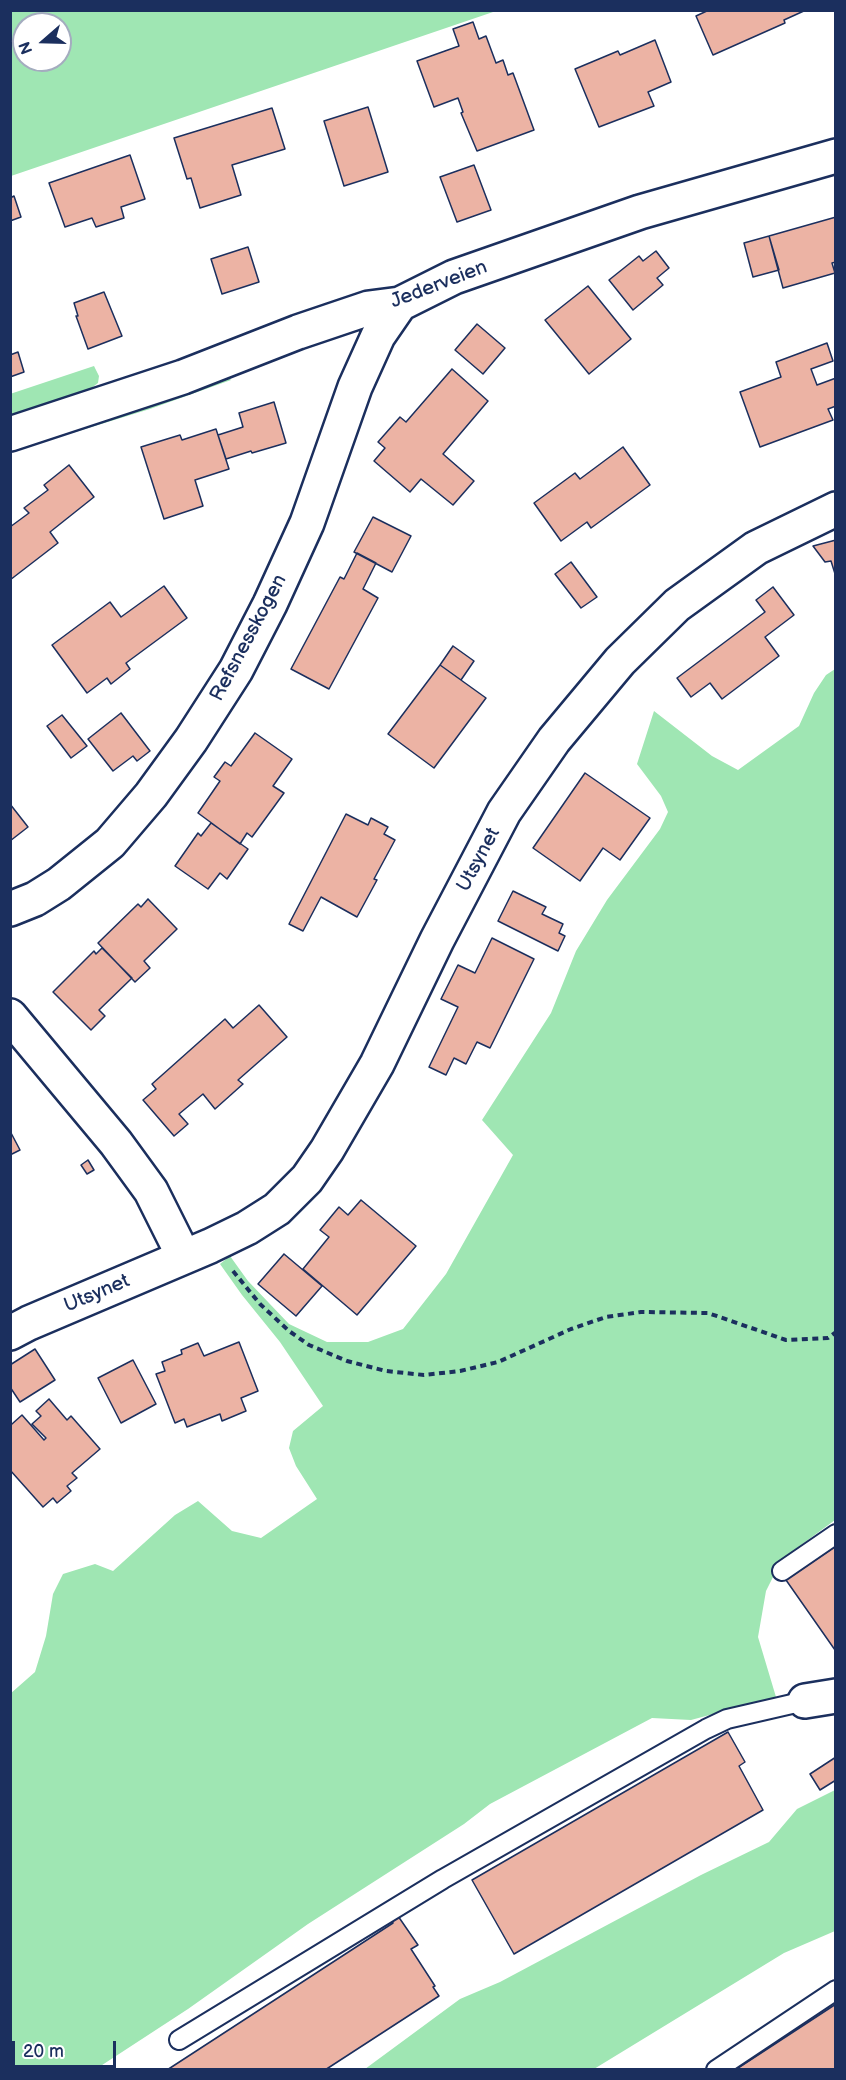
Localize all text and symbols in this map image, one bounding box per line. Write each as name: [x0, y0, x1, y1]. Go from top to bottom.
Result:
north arrow: [12, 12, 72, 72]
text: N: [16, 39, 37, 57]
street label: Jederveien: [387, 256, 491, 314]
street label: Refsnesskogen: [206, 571, 292, 705]
street label: Utsynet: [452, 824, 506, 896]
street label: Utsynet: [61, 1269, 133, 1319]
scale bar: [15, 2029, 118, 2067]
text: 20 m: [23, 2041, 64, 2062]

